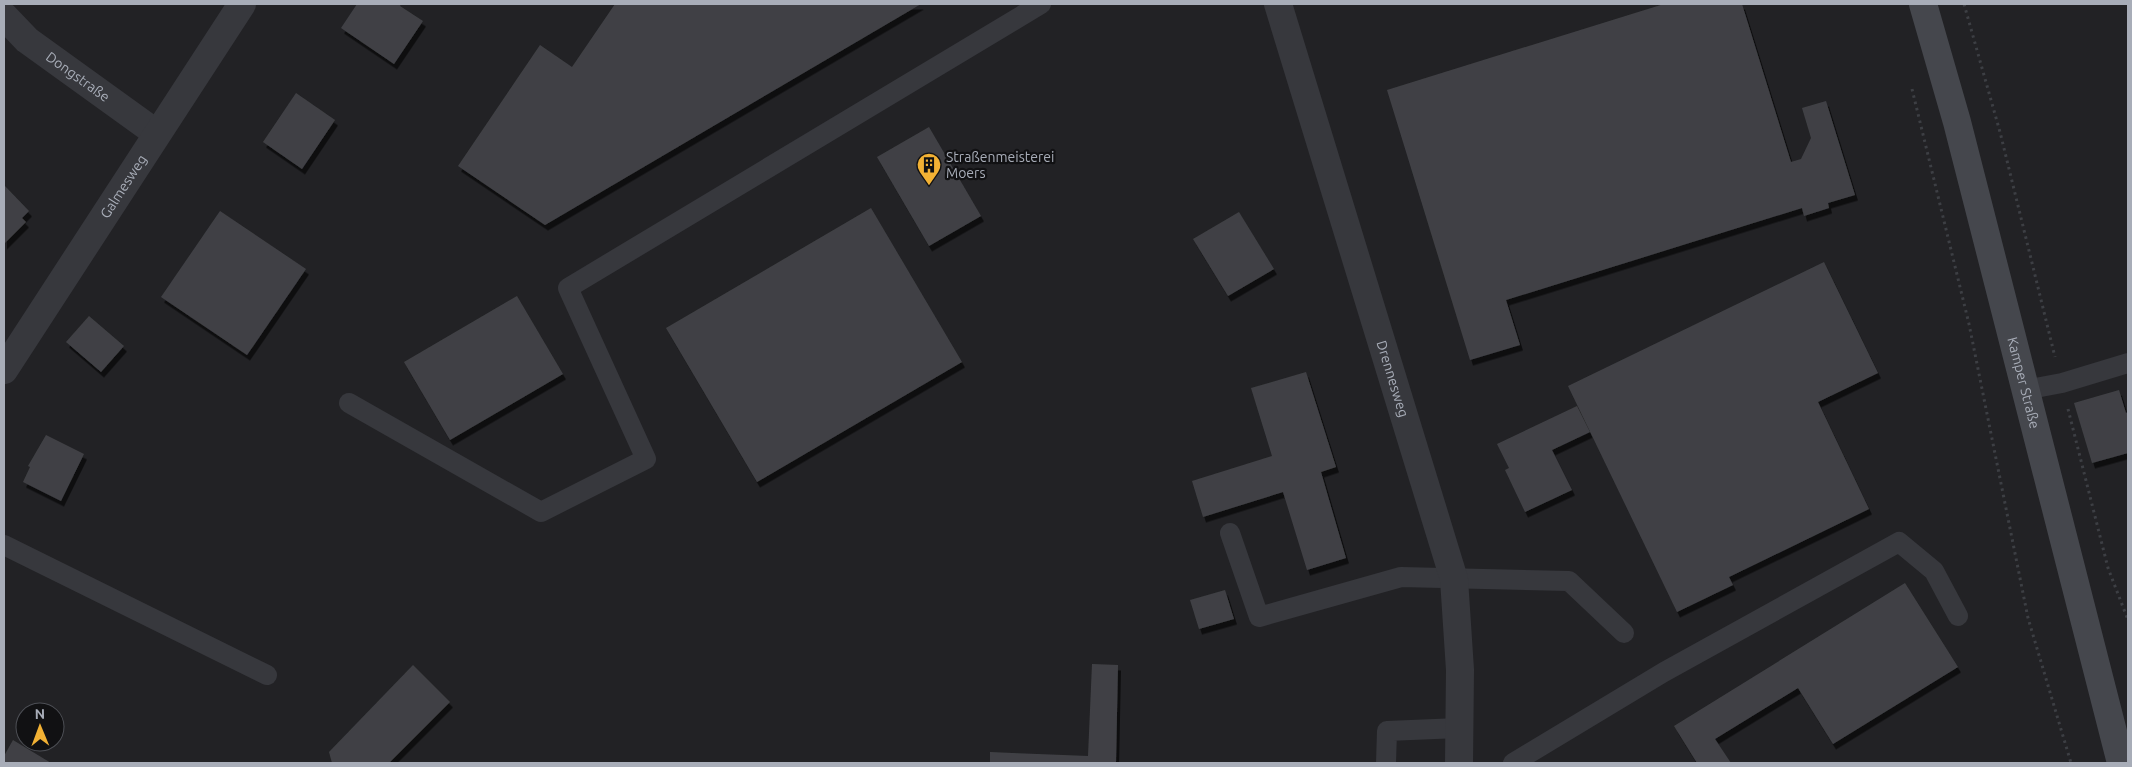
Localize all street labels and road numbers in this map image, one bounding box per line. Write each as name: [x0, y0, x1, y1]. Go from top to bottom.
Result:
street label: Dongstraße: [43, 48, 113, 105]
street label: Galmesweg: [97, 152, 150, 221]
street label: Kamper Straße: [2004, 335, 2043, 430]
street label: Drennesweg: [1373, 339, 1412, 419]

